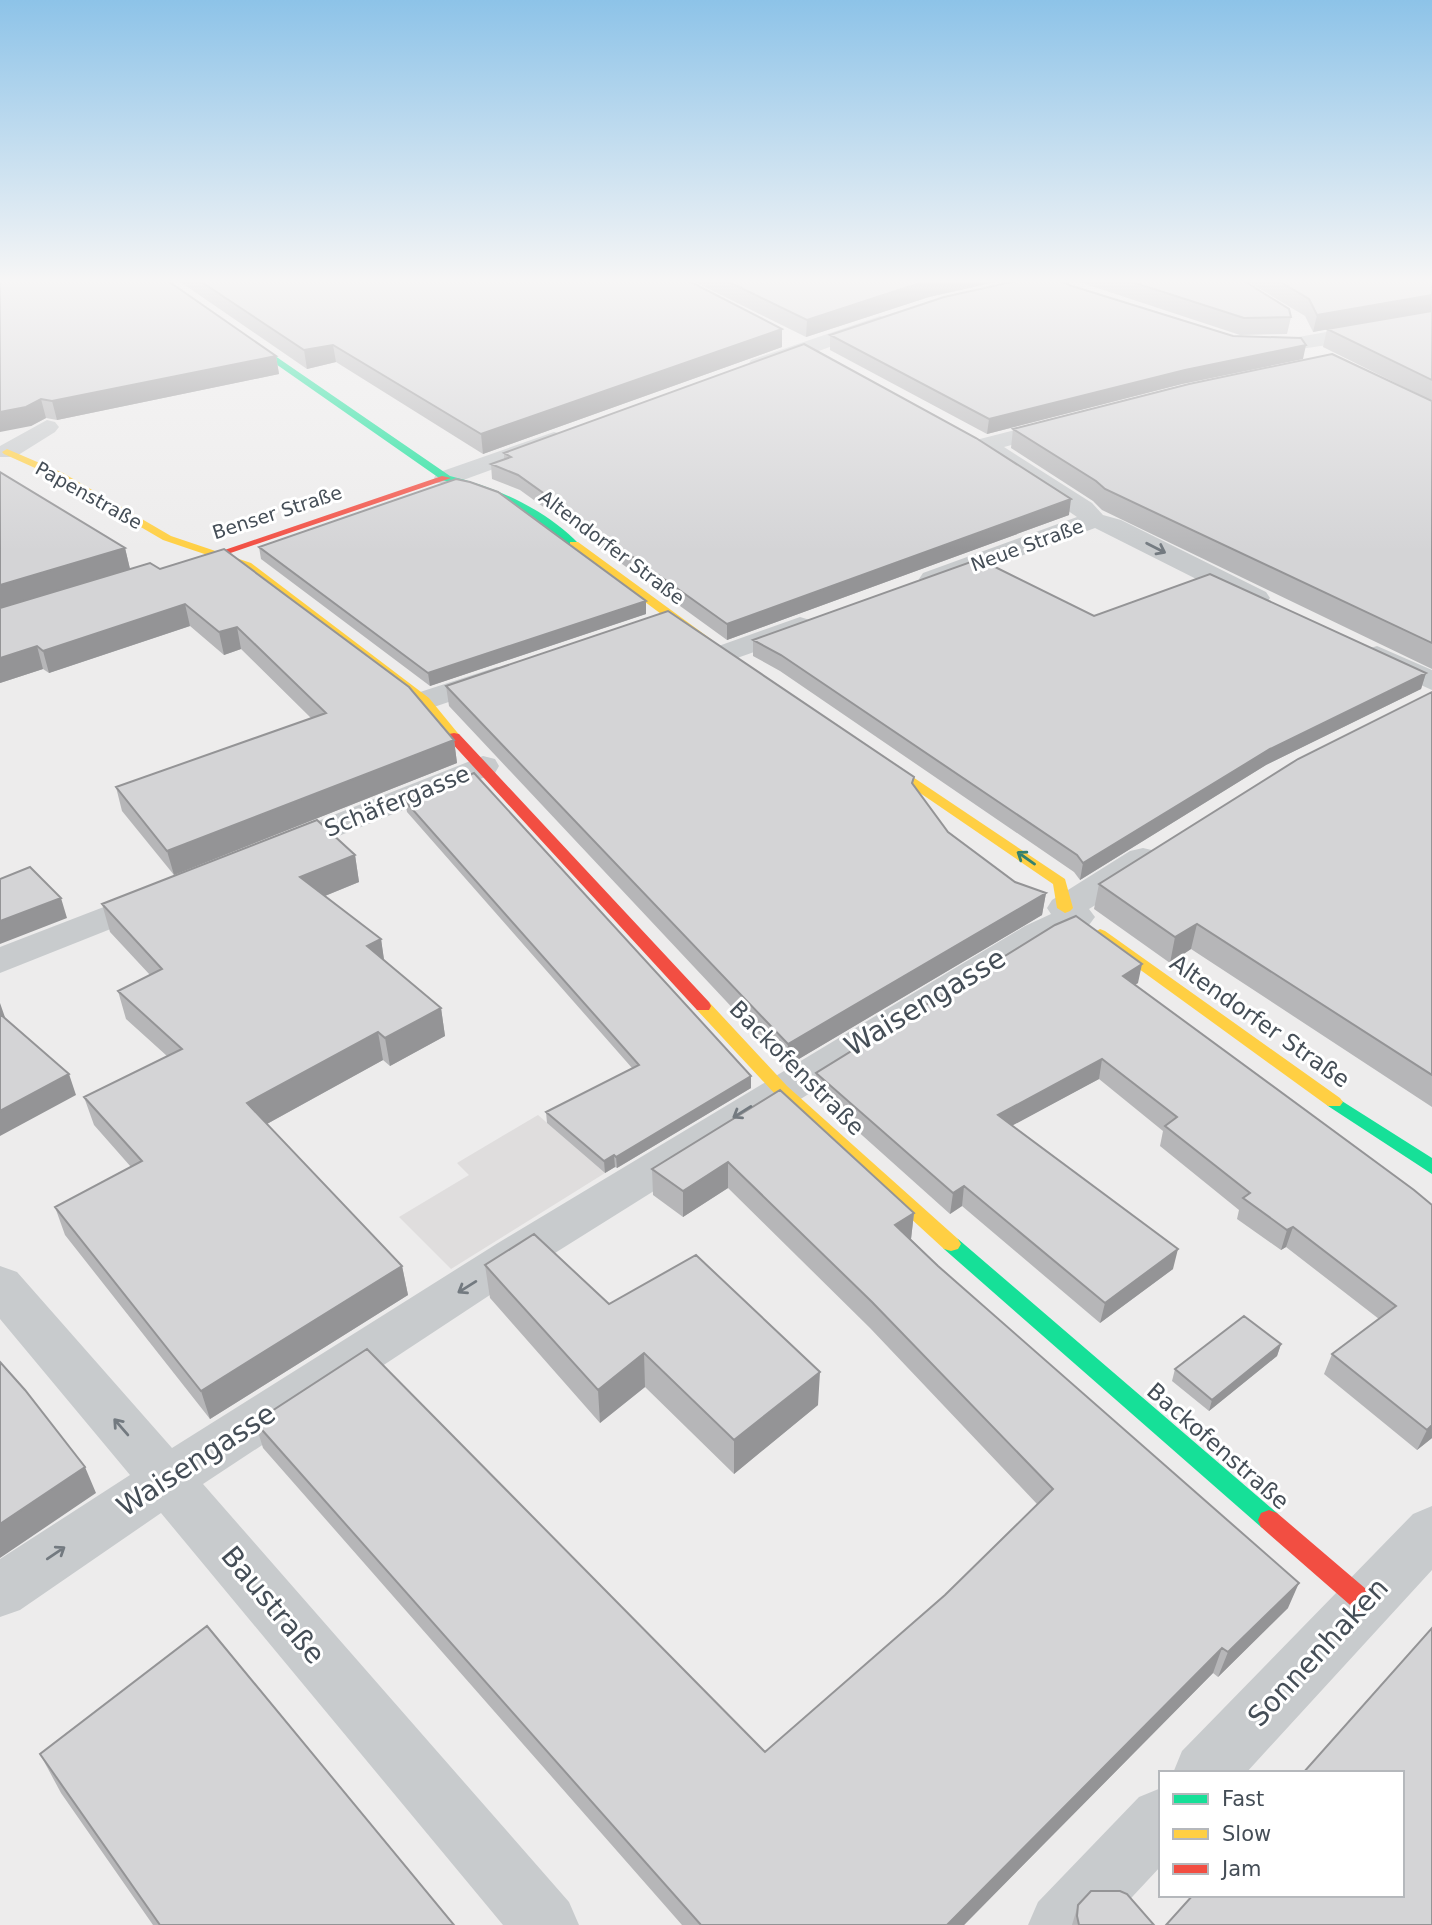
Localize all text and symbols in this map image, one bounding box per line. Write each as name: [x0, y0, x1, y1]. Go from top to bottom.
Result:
street label: Papenstraße: [32, 457, 146, 533]
street label: Benser Straße: [209, 481, 345, 543]
street label: Altendorfer Straße: [535, 485, 689, 609]
street label: Neue Straße: [968, 514, 1086, 576]
one-way arrow: [1146, 541, 1166, 555]
street label: Schäfergasse: [321, 760, 473, 842]
one-way arrow: [1017, 851, 1036, 865]
street label: Waisengasse: [839, 941, 1011, 1063]
street label: Altendorfer Straße: [1165, 949, 1355, 1093]
street label: Backofenstraße: [724, 995, 870, 1141]
one-way arrow: [733, 1106, 753, 1120]
one-way arrow: [458, 1280, 478, 1294]
street label: Backofenstraße: [1142, 1377, 1294, 1515]
street label: Waisengasse: [111, 1397, 281, 1523]
one-way arrow: [114, 1418, 129, 1436]
street label: Baustraße: [214, 1540, 332, 1670]
one-way arrow: [46, 1546, 66, 1560]
street label: Sonnenhaken: [1241, 1571, 1395, 1733]
legend: [1159, 1771, 1404, 1897]
text: Fast: [1222, 1787, 1264, 1811]
text: Slow: [1222, 1822, 1271, 1846]
text: Jam: [1220, 1857, 1262, 1881]

